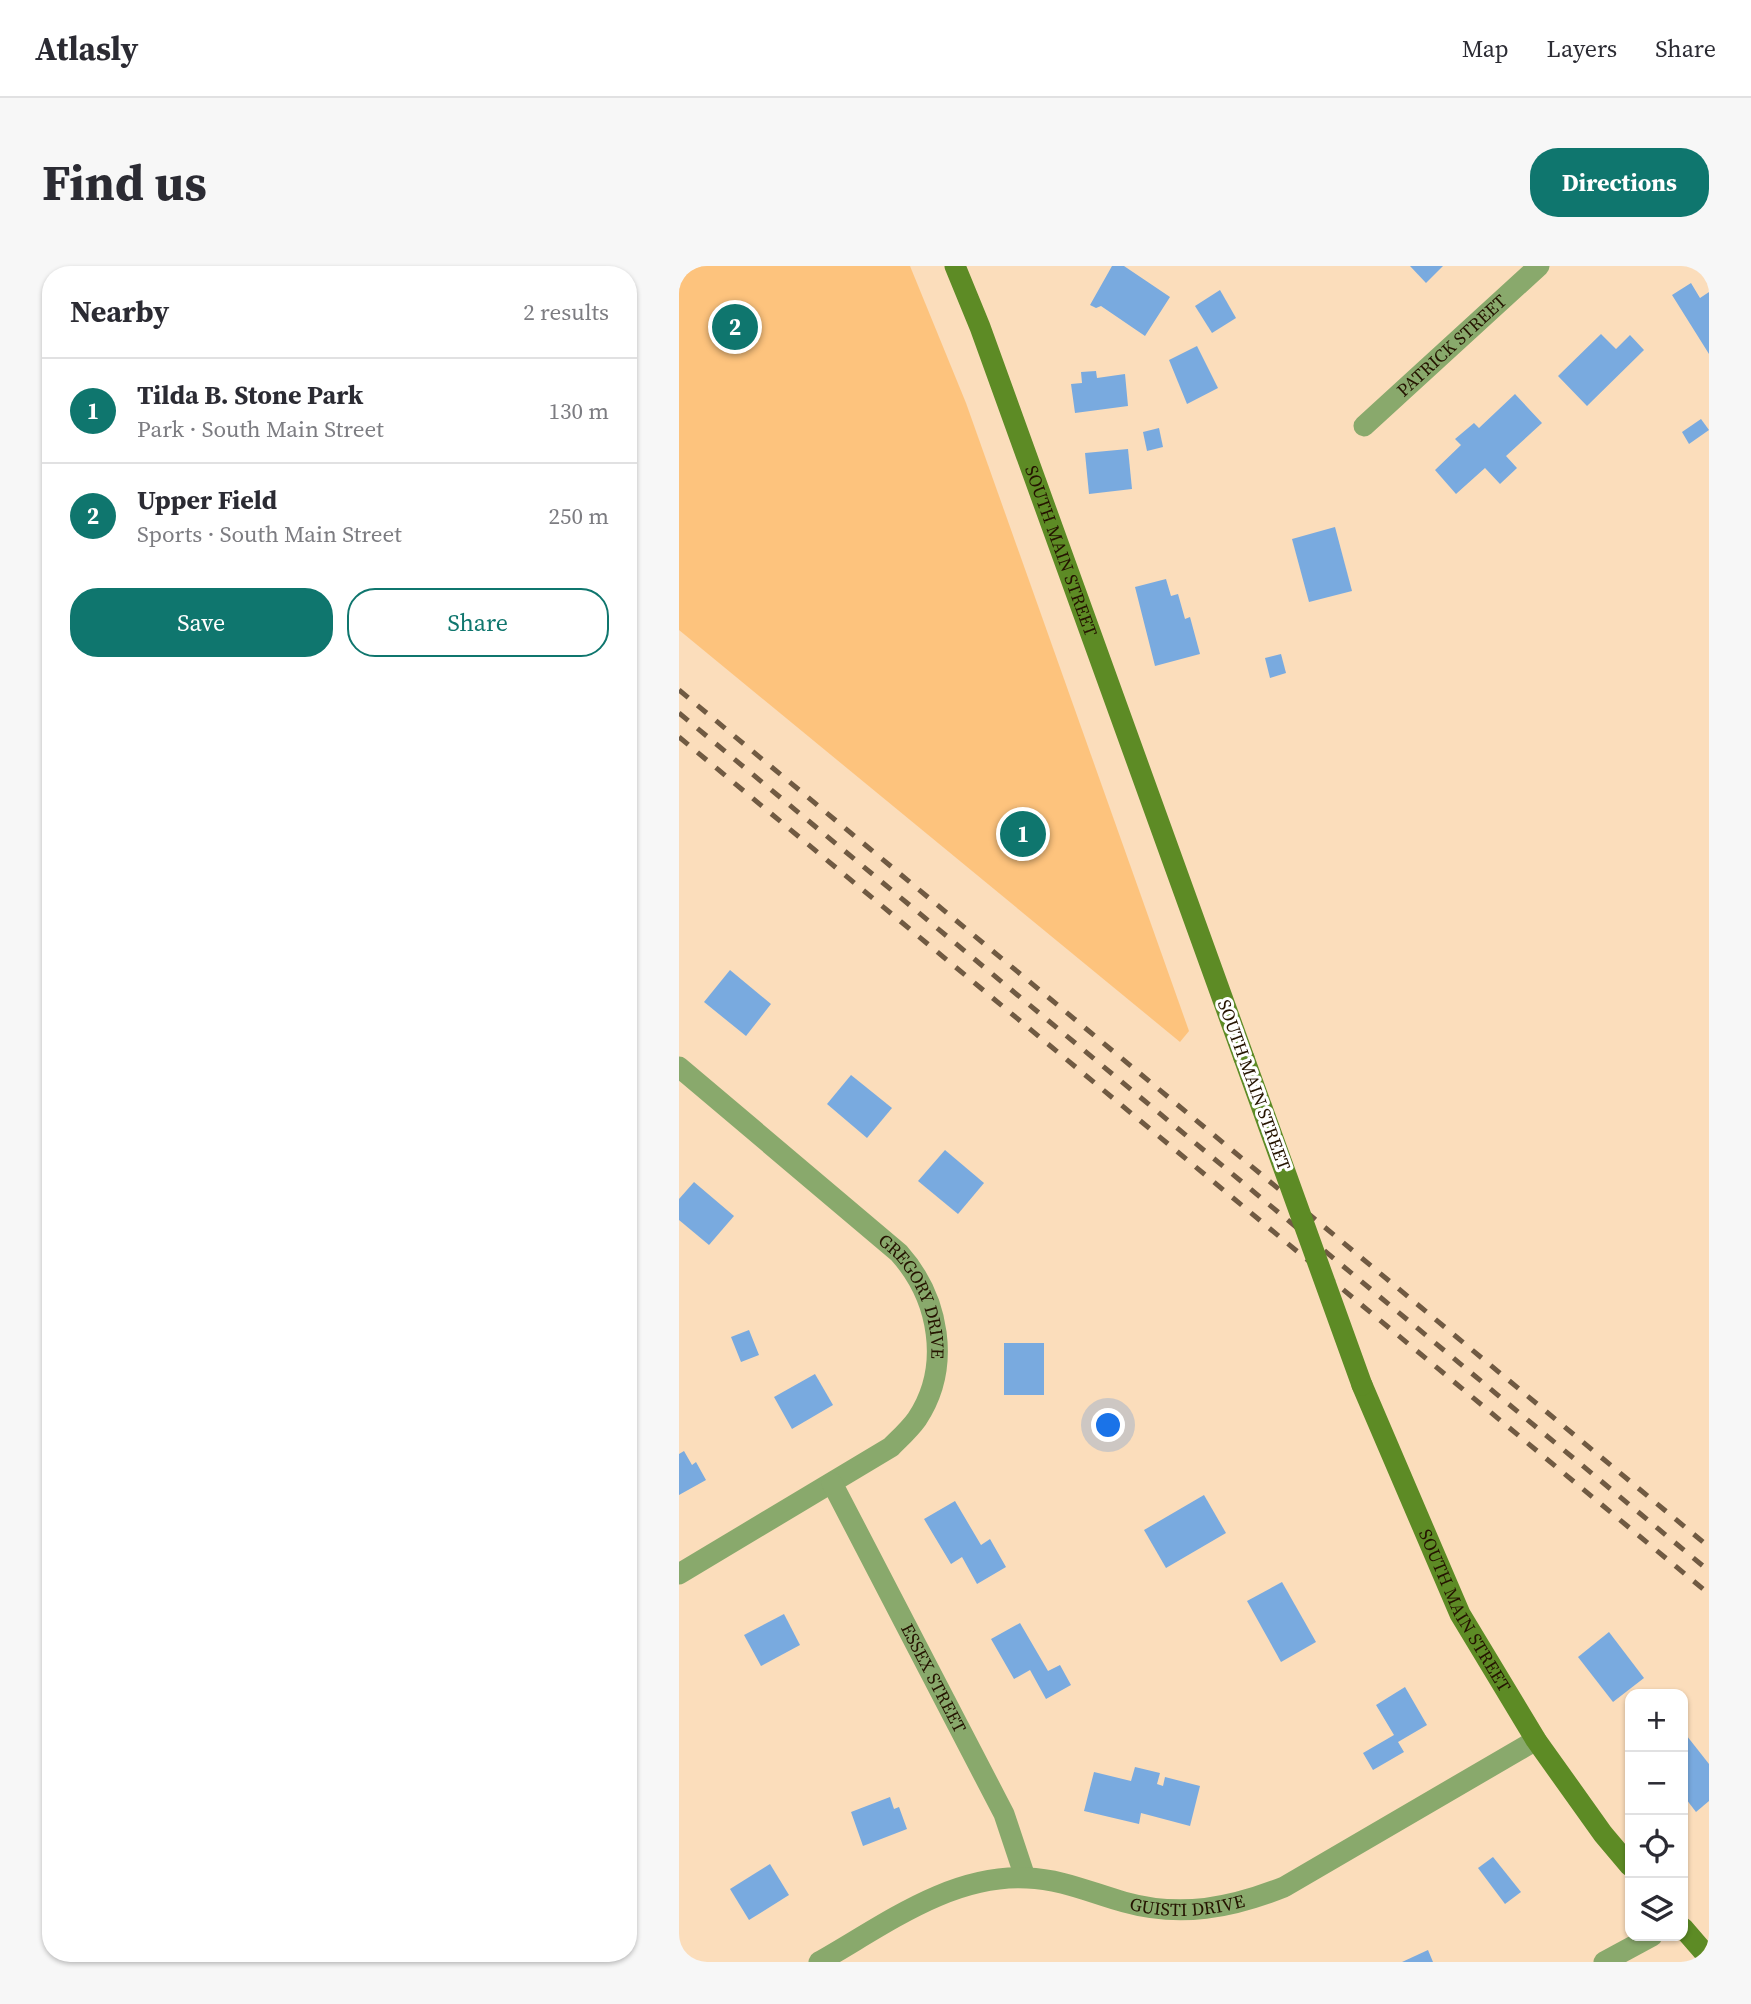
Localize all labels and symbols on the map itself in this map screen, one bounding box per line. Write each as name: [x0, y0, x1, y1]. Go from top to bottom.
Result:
street label: PATRICK STREET: [1391, 288, 1512, 402]
pin: 2: [712, 301, 758, 353]
street label: SOUTH MAIN STREET: [1019, 462, 1104, 640]
pin: 1: [1000, 808, 1046, 860]
street label: SOUTH MAIN STREET: [1212, 996, 1297, 1174]
street label: GREGORY DRIVE: [873, 1228, 950, 1359]
your location: [1091, 1408, 1125, 1442]
street label: SOUTH MAIN STREET: [1413, 1525, 1517, 1697]
street label: ESSEX STREET: [895, 1619, 973, 1737]
street label: GUISTI DRIVE: [1127, 1888, 1247, 1922]

